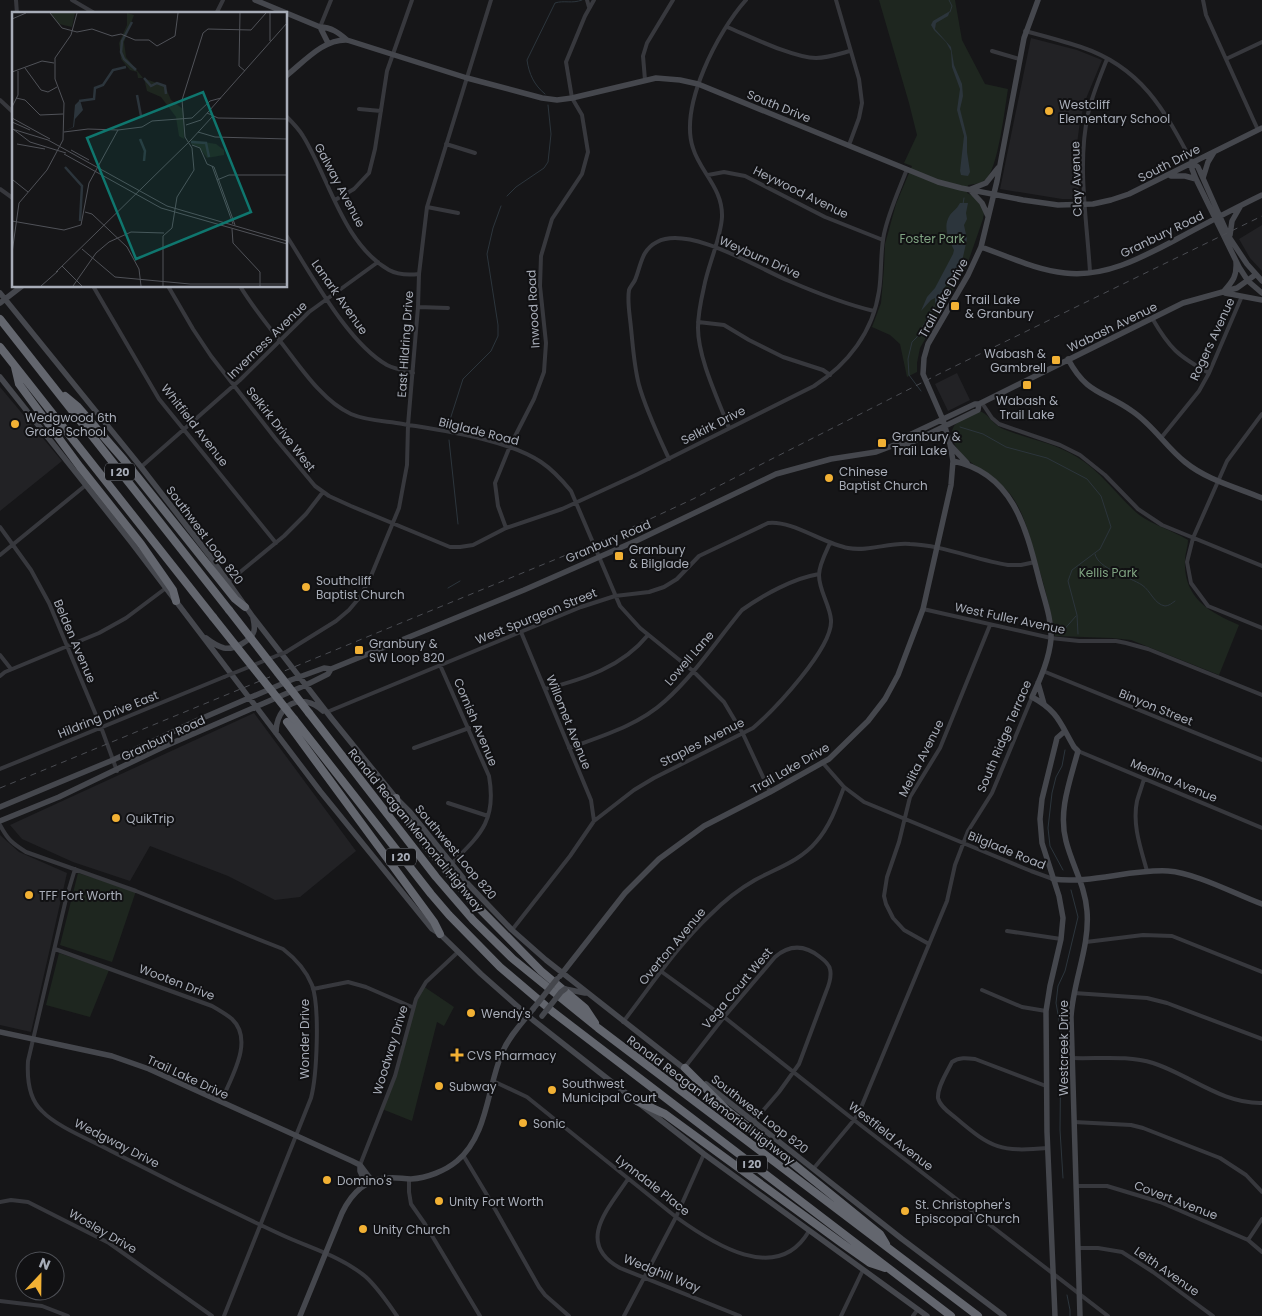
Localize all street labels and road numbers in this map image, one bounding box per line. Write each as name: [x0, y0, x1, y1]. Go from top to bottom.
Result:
street label: South Drive: [744, 85, 814, 127]
street label: Galway Avenue: [311, 140, 369, 230]
street label: South Drive: [1135, 140, 1203, 186]
street label: Clay Avenue: [1066, 141, 1086, 217]
street label: Heywood Avenue: [751, 162, 851, 222]
street label: Granbury Road: [1117, 206, 1207, 262]
street label: Weyburn Drive: [717, 232, 803, 282]
street label: Trail Lake Drive: [914, 255, 972, 341]
street label: Lanark Avenue: [308, 256, 372, 338]
street label: Inwood Road: [522, 269, 544, 349]
street label: East Hildring Drive: [393, 290, 417, 398]
street label: Rogers Avenue: [1185, 295, 1239, 383]
street label: Inverness Avenue: [223, 297, 311, 383]
street label: Wabash Avenue: [1064, 298, 1160, 356]
street label: Whitfield Avenue: [157, 380, 233, 470]
street label: Selkirk Drive West: [242, 383, 320, 475]
street label: Selkirk Drive: [678, 401, 748, 449]
street label: Bilglade Road: [437, 413, 521, 449]
road number: I 20: [105, 464, 135, 481]
street label: Southwest Loop 820: [162, 482, 248, 588]
street label: Granbury Road: [563, 515, 653, 567]
street label: West Spurgeon Street: [473, 584, 599, 648]
street label: Belden Avenue: [50, 597, 100, 685]
street label: West Fuller Avenue: [953, 598, 1067, 638]
street label: Lowell Lane: [660, 627, 718, 689]
street label: Willomet Avenue: [542, 672, 596, 772]
street label: Cornish Avenue: [450, 675, 502, 769]
street label: South Ridge Terrace: [973, 677, 1035, 795]
street label: Binyon Street: [1116, 684, 1196, 730]
street label: Hildring Drive East: [55, 686, 161, 742]
street label: Granbury Road: [118, 711, 208, 765]
street label: Staples Avenue: [657, 713, 747, 771]
street label: Melita Avenue: [894, 717, 948, 799]
street label: Trail Lake Drive: [747, 739, 833, 797]
street label: Ronald Reagan Memorial Highway: [344, 745, 488, 916]
street label: Medina Avenue: [1128, 754, 1220, 806]
street label: Southwest Loop 820: [411, 801, 501, 903]
street label: Bilglade Road: [966, 827, 1048, 873]
road number: I 20: [386, 849, 416, 866]
street label: Overton Avenue: [635, 904, 709, 988]
street label: Vega Court West: [698, 944, 776, 1032]
street label: Wooten Drive: [137, 960, 217, 1004]
street label: Wonder Drive: [296, 999, 313, 1079]
street label: Westcreek Drive: [1055, 1000, 1072, 1096]
street label: Woodway Drive: [368, 1003, 412, 1097]
street label: Ronald Reagan Memorial Highway: [624, 1031, 799, 1169]
street label: Trail Lake Drive: [144, 1051, 232, 1103]
street label: Southwest Loop 820: [708, 1071, 812, 1157]
street label: Westfield Avenue: [845, 1097, 937, 1175]
street label: Wedgway Drive: [72, 1114, 162, 1172]
street label: Lynndale Place: [612, 1151, 694, 1219]
road number: I 20: [737, 1156, 767, 1172]
street label: Covert Avenue: [1132, 1176, 1220, 1224]
street label: Wosley Drive: [66, 1205, 140, 1257]
street label: Leith Avenue: [1131, 1242, 1203, 1300]
street label: Wedghill Way: [621, 1250, 703, 1296]

